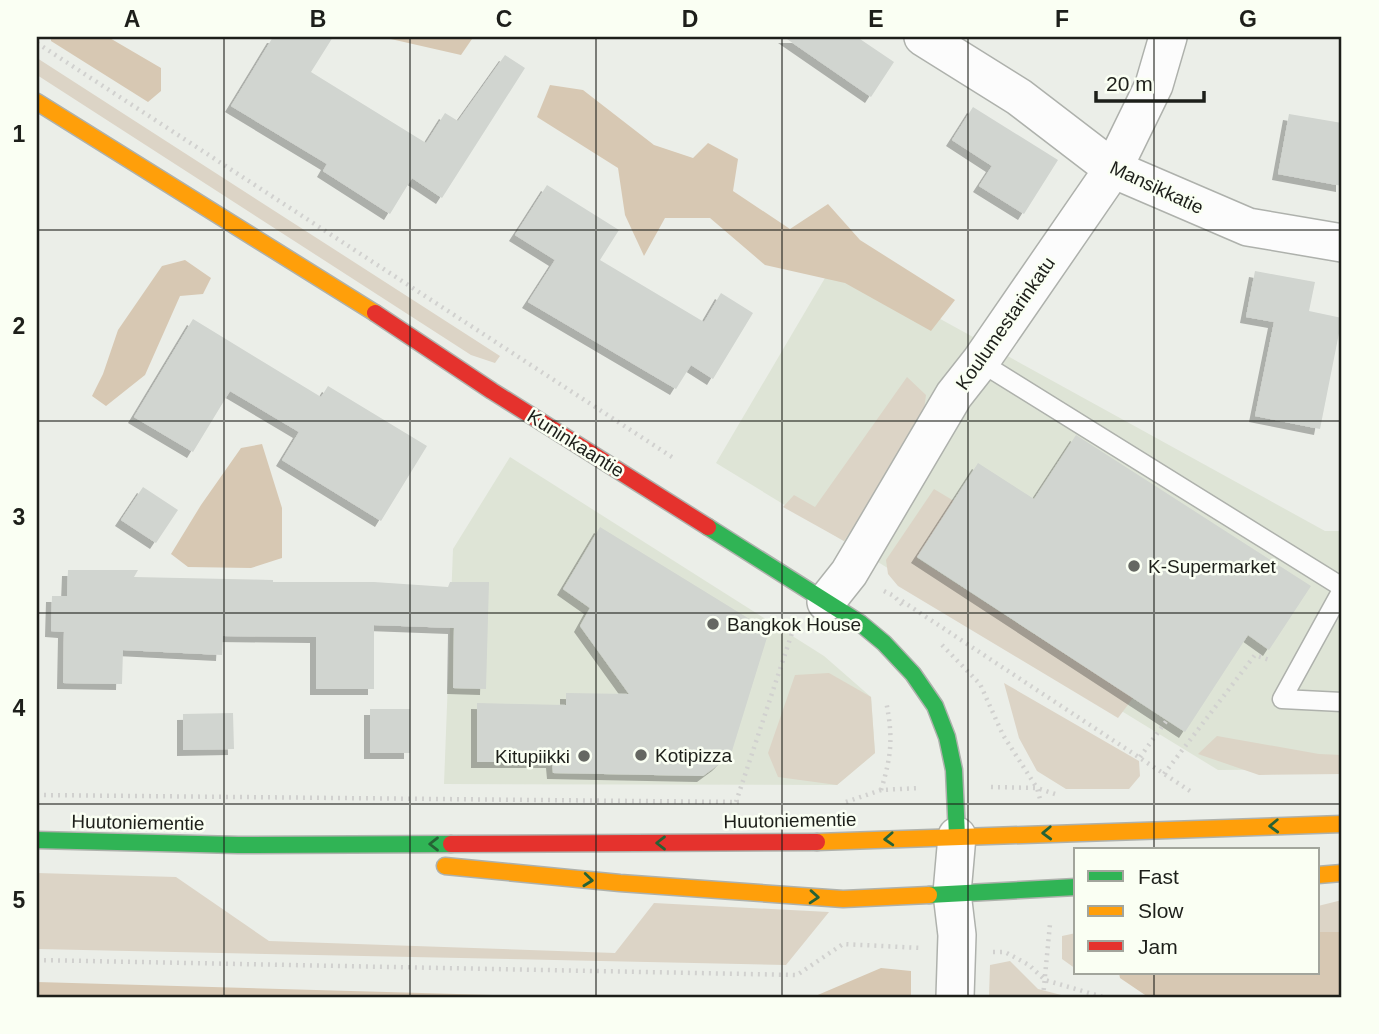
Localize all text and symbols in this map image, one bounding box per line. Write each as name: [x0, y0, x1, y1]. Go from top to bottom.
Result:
text: A: [124, 6, 140, 32]
text: B: [310, 6, 326, 32]
text: C: [496, 6, 512, 32]
text: D: [682, 6, 698, 32]
text: E: [868, 6, 884, 32]
text: F: [1055, 6, 1069, 32]
text: G: [1239, 6, 1257, 32]
scale bar: [1096, 60, 1204, 104]
text: 20 m: [1106, 72, 1153, 95]
text: 1: [13, 121, 26, 147]
street label: Mansikkatie: [1107, 157, 1207, 218]
street label: Koulumestarinkatu: [952, 253, 1059, 394]
text: 2: [13, 313, 25, 339]
street label: Kuninkaantie: [524, 405, 628, 481]
text: 3: [13, 504, 25, 530]
place label: K-Supermarket: [1148, 556, 1276, 577]
marker: K-Supermarket: [1126, 558, 1142, 574]
place label: Bangkok House: [727, 614, 861, 635]
marker: Bangkok House: [705, 616, 721, 632]
text: 4: [13, 695, 26, 721]
place label: Kotipizza: [655, 745, 733, 766]
place label: Kitupiikki: [495, 746, 570, 767]
marker: Kotipizza: [633, 747, 649, 763]
marker: Kitupiikki: [576, 748, 592, 764]
street label: Huutoniementie: [723, 809, 857, 832]
street label: Huutoniementie: [71, 811, 205, 834]
one-way arrow: [1268, 818, 1279, 833]
one-way arrow: [1041, 826, 1052, 841]
one-way arrow: [883, 832, 894, 847]
one-way arrow: [656, 835, 666, 851]
one-way arrow: [428, 836, 439, 852]
legend: [1074, 848, 1320, 974]
text: Fast: [1138, 865, 1179, 888]
one-way arrow: [582, 872, 593, 887]
text: 5: [13, 887, 26, 913]
one-way arrow: [809, 889, 820, 904]
text: Slow: [1138, 899, 1184, 922]
text: Jam: [1138, 935, 1178, 958]

